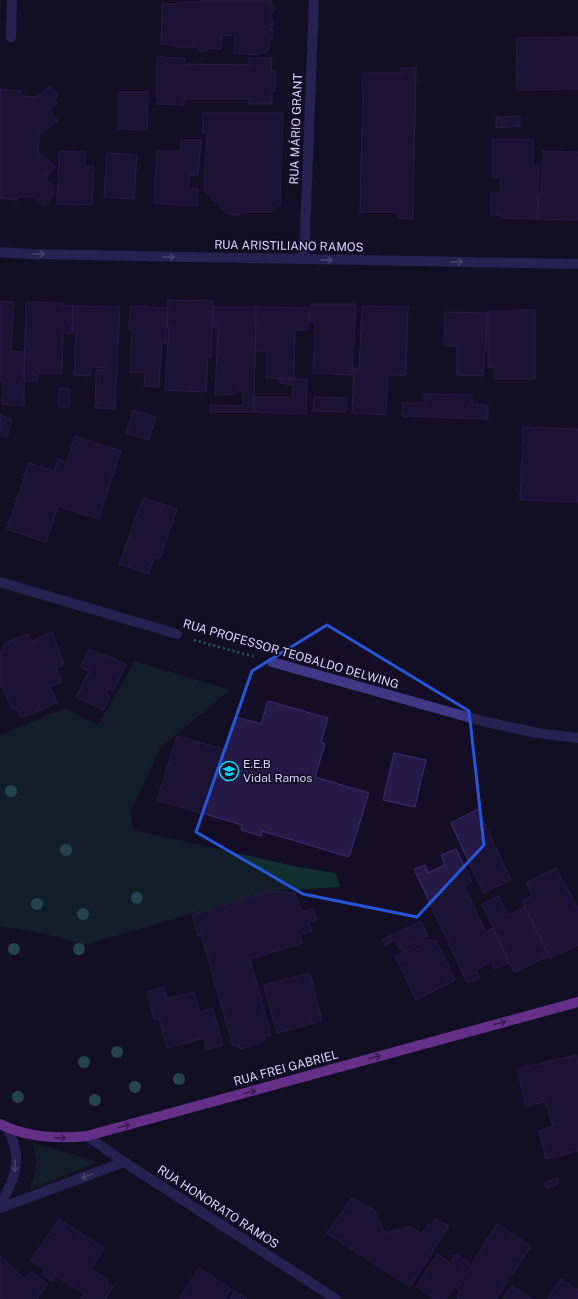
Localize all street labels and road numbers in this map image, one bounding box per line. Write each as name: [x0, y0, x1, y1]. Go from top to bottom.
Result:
street label: RUA MÁRIO GRANT: [287, 73, 305, 185]
street label: RUA ARISTILIANO RAMOS: [214, 238, 364, 254]
street label: RUA PROFESSOR TEOBALDO DELWING: [182, 616, 400, 692]
street label: RUA FREI GABRIEL: [232, 1047, 340, 1089]
street label: RUA HONORATO RAMOS: [155, 1163, 281, 1251]

